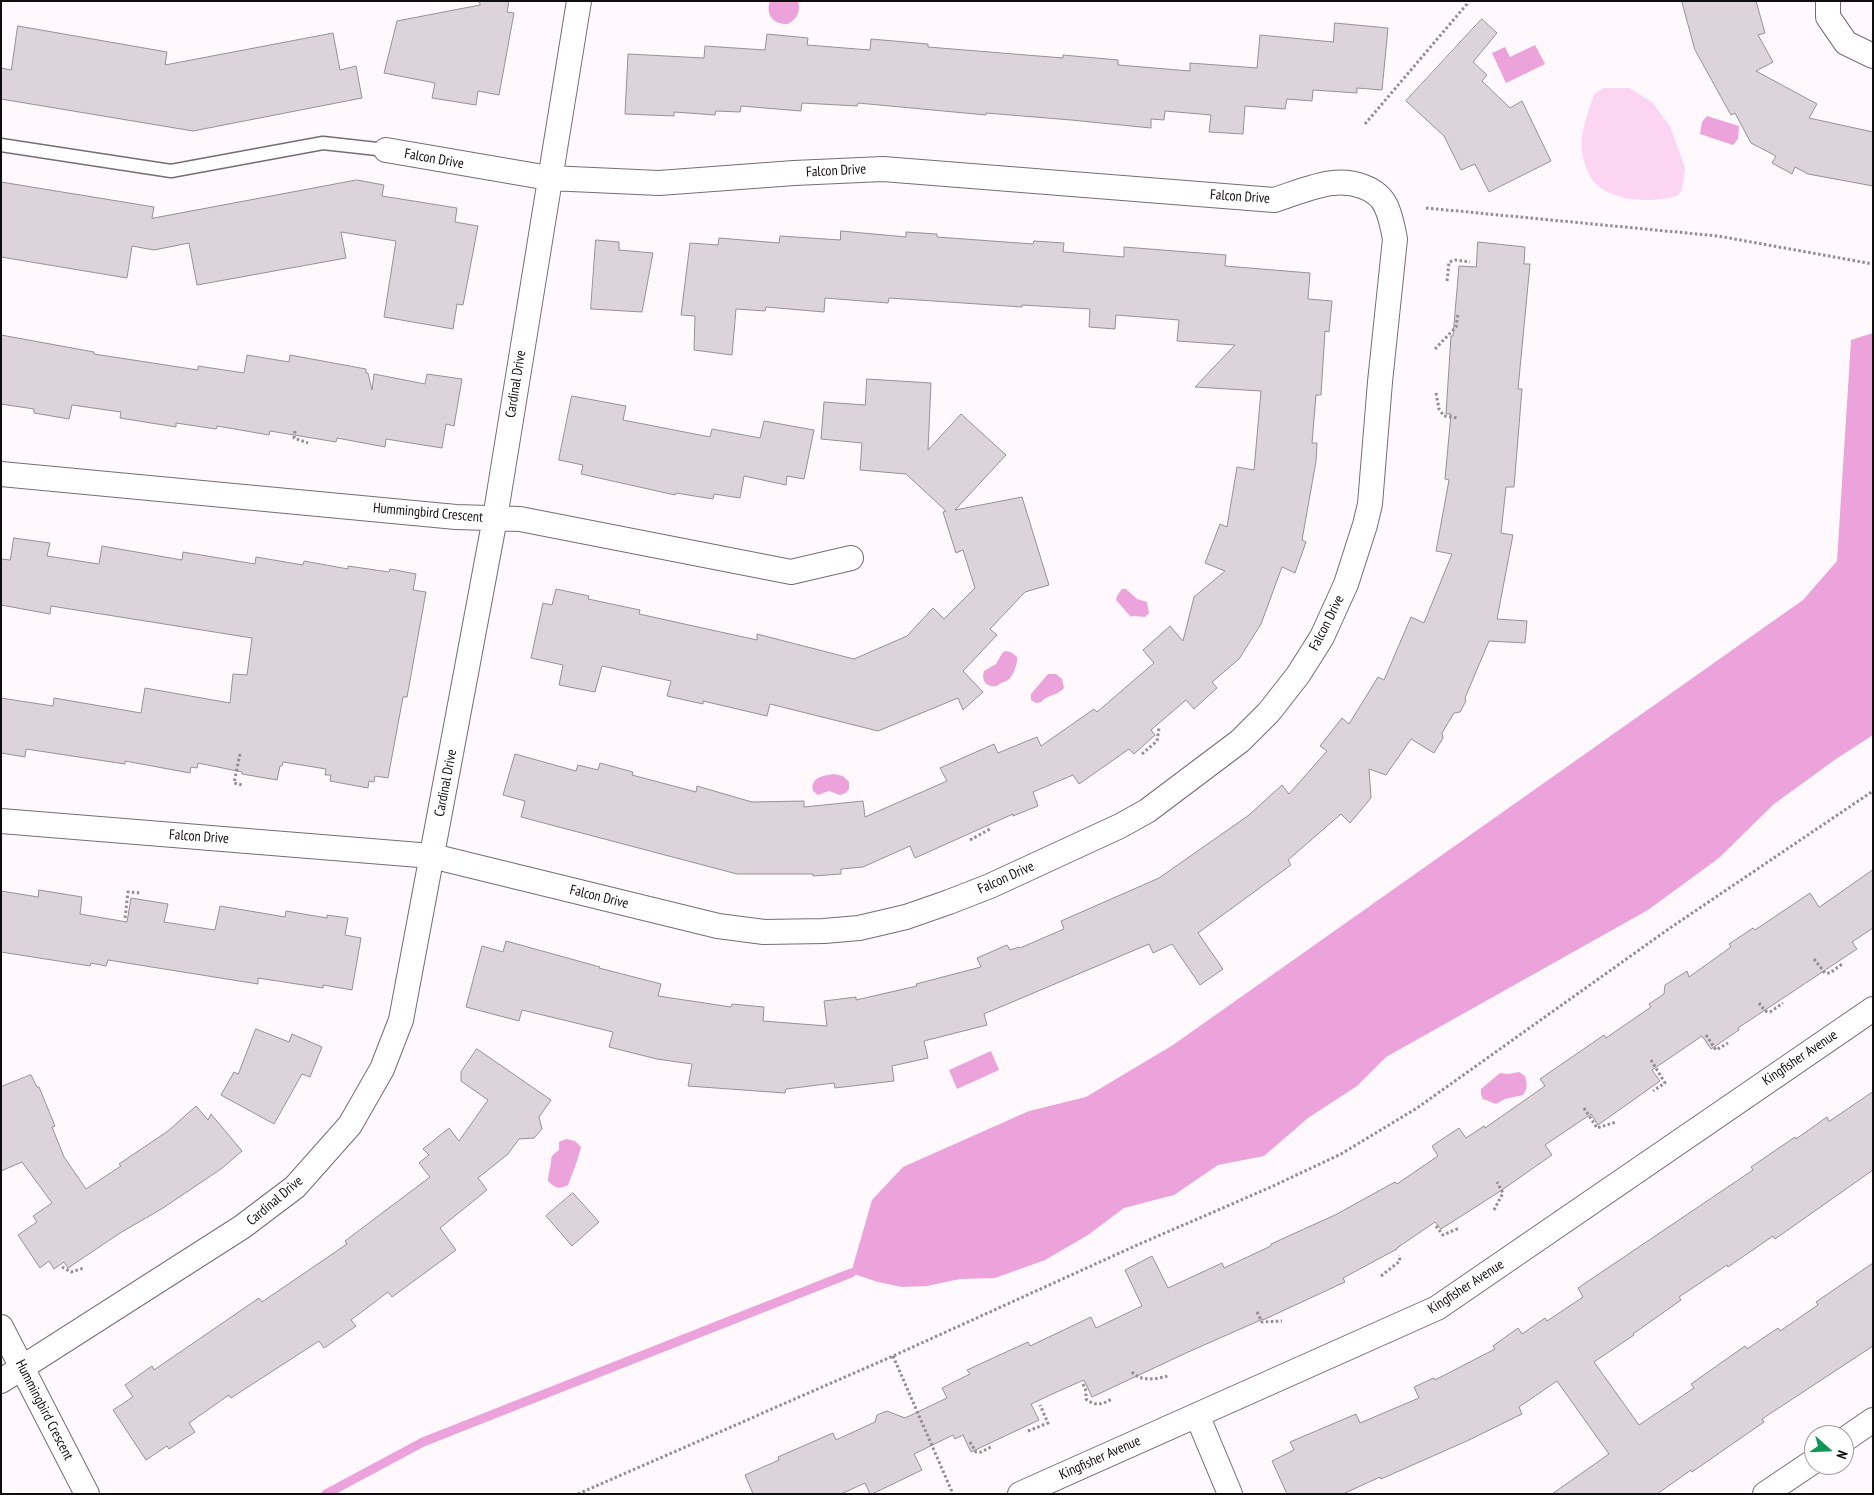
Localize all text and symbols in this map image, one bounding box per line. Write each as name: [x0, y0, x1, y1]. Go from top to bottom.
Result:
street label: Falcon Drive: [403, 146, 465, 172]
street label: Falcon Drive: [806, 161, 866, 181]
street label: Falcon Drive: [1209, 187, 1271, 207]
street label: Cardinal Drive: [502, 349, 530, 419]
street label: Hummingbird Crescent: [372, 500, 484, 526]
street label: Falcon Drive: [1306, 592, 1348, 654]
street label: Cardinal Drive: [431, 748, 461, 818]
street label: Falcon Drive: [168, 827, 230, 847]
street label: Falcon Drive: [975, 858, 1037, 898]
street label: Falcon Drive: [568, 882, 630, 912]
street label: Kingfisher Avenue: [1759, 1027, 1841, 1089]
street label: Cardinal Drive: [243, 1173, 307, 1229]
street label: Kingfisher Avenue: [1425, 1256, 1507, 1318]
street label: Hummingbird Crescent: [12, 1357, 76, 1463]
north arrow: [1804, 1425, 1854, 1475]
street label: Kingfisher Avenue: [1057, 1433, 1143, 1483]
text: N: [1832, 1448, 1852, 1461]

